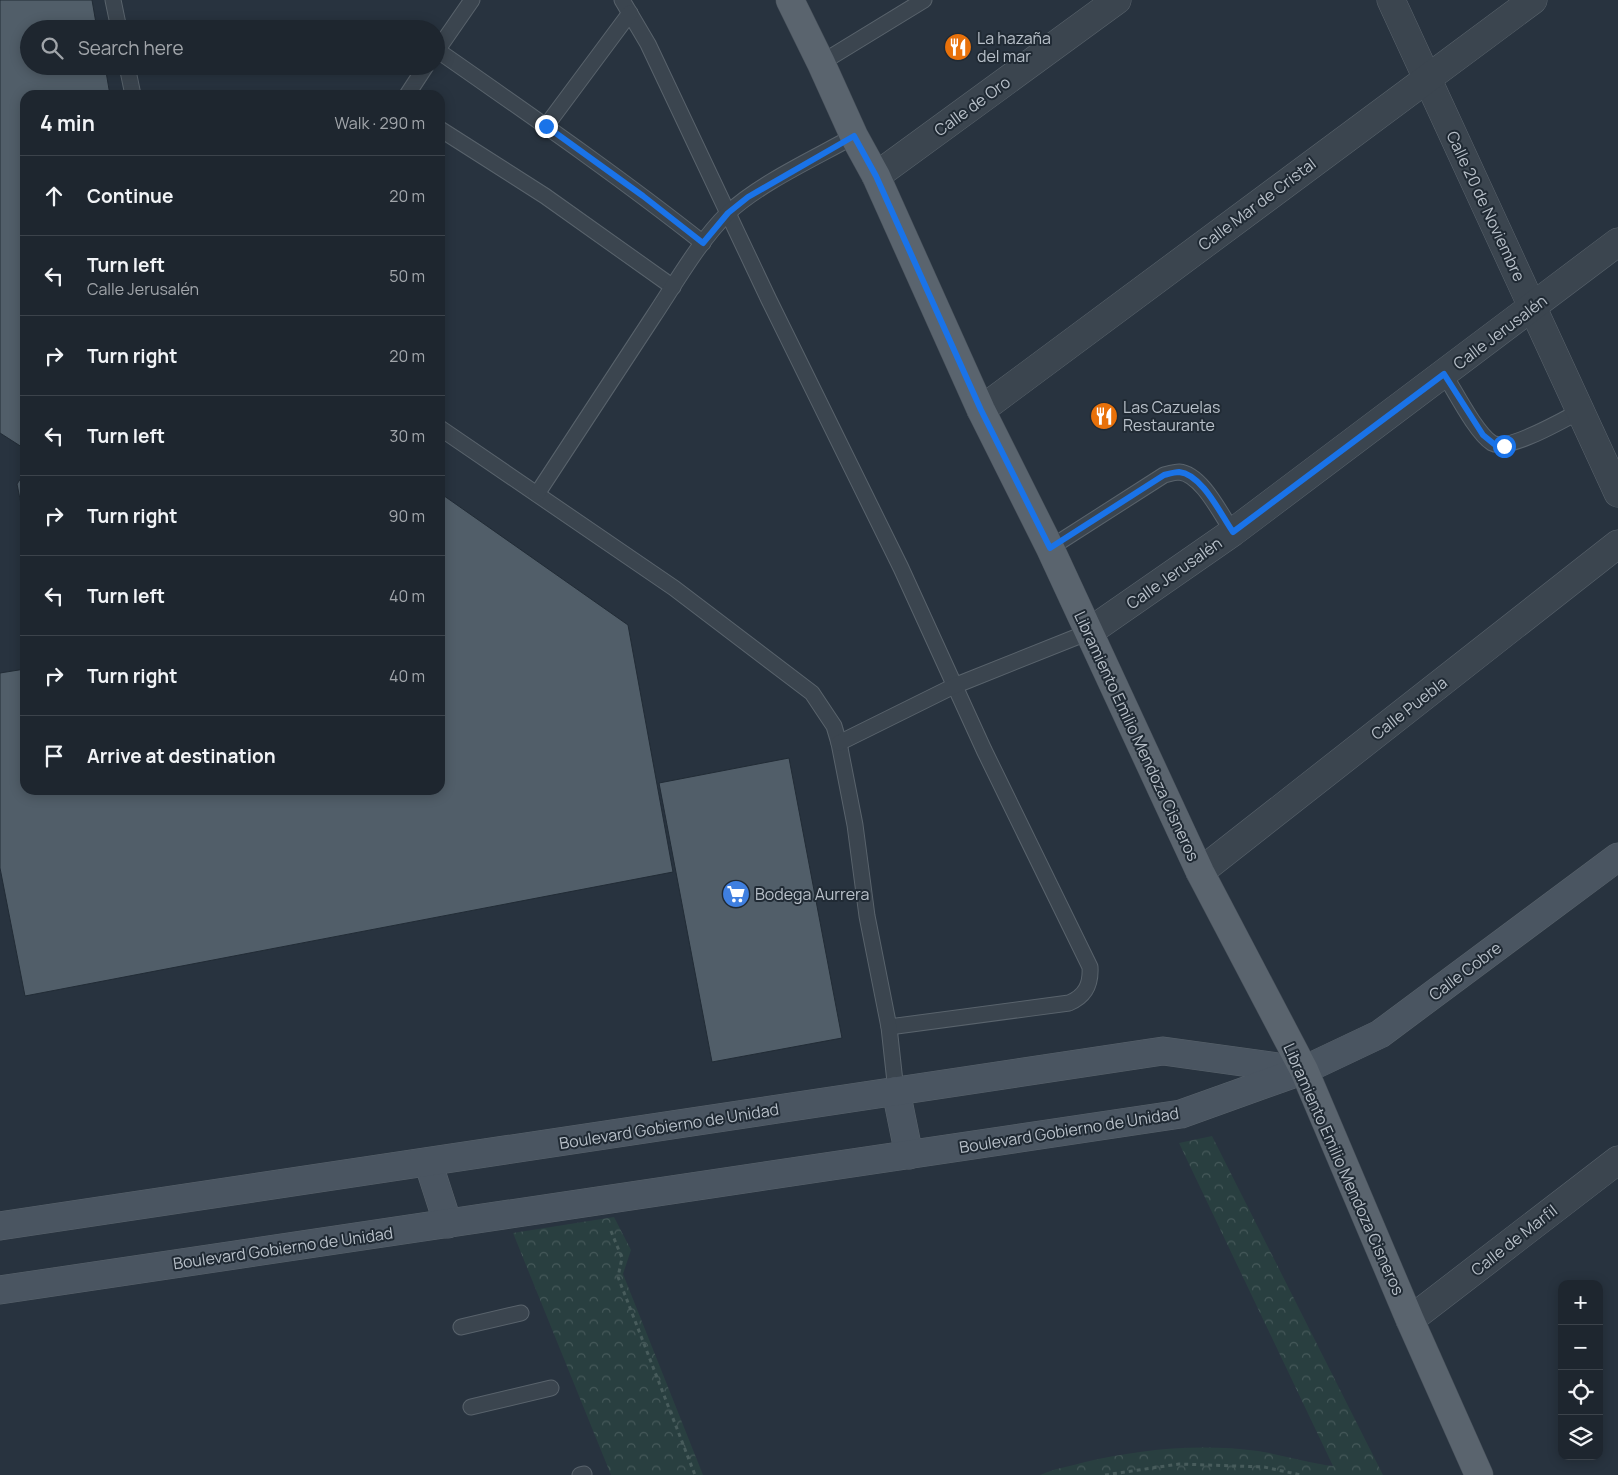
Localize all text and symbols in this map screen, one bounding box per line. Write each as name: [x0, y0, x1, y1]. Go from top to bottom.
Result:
search box: [20, 20, 445, 75]
place label: La hazaña del mar: [977, 27, 1051, 67]
restaurant icon: La hazaña del mar: [943, 32, 973, 62]
icon: search: [38, 34, 66, 62]
text: Search here: [78, 35, 184, 61]
street label: Calle de Oro: [930, 71, 1014, 141]
text: 4 min: [40, 109, 95, 137]
text: Walk · 290 m: [335, 112, 425, 134]
route end: [535, 115, 558, 138]
street label: Calle 20 de Noviembre: [1441, 127, 1531, 285]
street label: Calle Mar de Cristal: [1194, 152, 1320, 256]
icon: ahead: [40, 182, 68, 210]
text: Continue: [87, 183, 173, 209]
text: 20 m: [389, 185, 425, 207]
text: Turn left: [87, 252, 165, 278]
icon: left: [40, 262, 68, 290]
text: 50 m: [389, 265, 425, 287]
text: Calle Jerusalén: [87, 278, 199, 300]
street label: Calle Jerusalén: [1449, 289, 1551, 375]
icon: right: [40, 342, 68, 370]
text: Turn right: [87, 343, 177, 369]
text: 20 m: [389, 345, 425, 367]
place label: Las Cazuelas Restaurante: [1123, 396, 1220, 436]
restaurant icon: Las Cazuelas Restaurante: [1089, 401, 1119, 431]
icon: left: [40, 422, 68, 450]
text: Turn left: [87, 423, 165, 449]
text: 30 m: [390, 425, 425, 447]
route start: [1493, 435, 1516, 458]
icon: right: [40, 502, 68, 530]
text: Turn right: [87, 503, 177, 529]
text: 90 m: [389, 505, 425, 527]
street label: Calle Jerusalén: [1122, 532, 1226, 614]
icon: left: [40, 582, 68, 610]
text: Turn left: [87, 583, 165, 609]
text: 40 m: [389, 585, 425, 607]
street label: Libramiento Emilio Mendoza Cisneros: [1069, 607, 1205, 865]
icon: right: [40, 662, 68, 690]
text: Turn right: [87, 663, 177, 689]
text: 40 m: [389, 665, 425, 687]
street label: Calle Puebla: [1366, 671, 1452, 745]
icon: arrive: [40, 742, 68, 770]
text: Arrive at destination: [87, 743, 276, 769]
supermarket icon: Bodega Aurrera: [721, 879, 751, 909]
place label: Bodega Aurrera: [755, 883, 869, 905]
street label: Calle Cobre: [1424, 936, 1506, 1006]
street label: Libramiento Emilio Mendoza Cisneros: [1278, 1040, 1410, 1298]
street label: Boulevard Gobierno de Unidad: [558, 1098, 780, 1154]
street label: Boulevard Gobierno de Unidad: [958, 1102, 1180, 1158]
street label: Calle de Marfil: [1466, 1199, 1562, 1281]
street label: Boulevard Gobierno de Unidad: [172, 1222, 394, 1274]
map controls: [1558, 1280, 1603, 1460]
button: +: [1558, 1280, 1603, 1325]
button: −: [1558, 1325, 1603, 1370]
button: locate: [1558, 1370, 1603, 1415]
button: layers: [1558, 1415, 1603, 1460]

